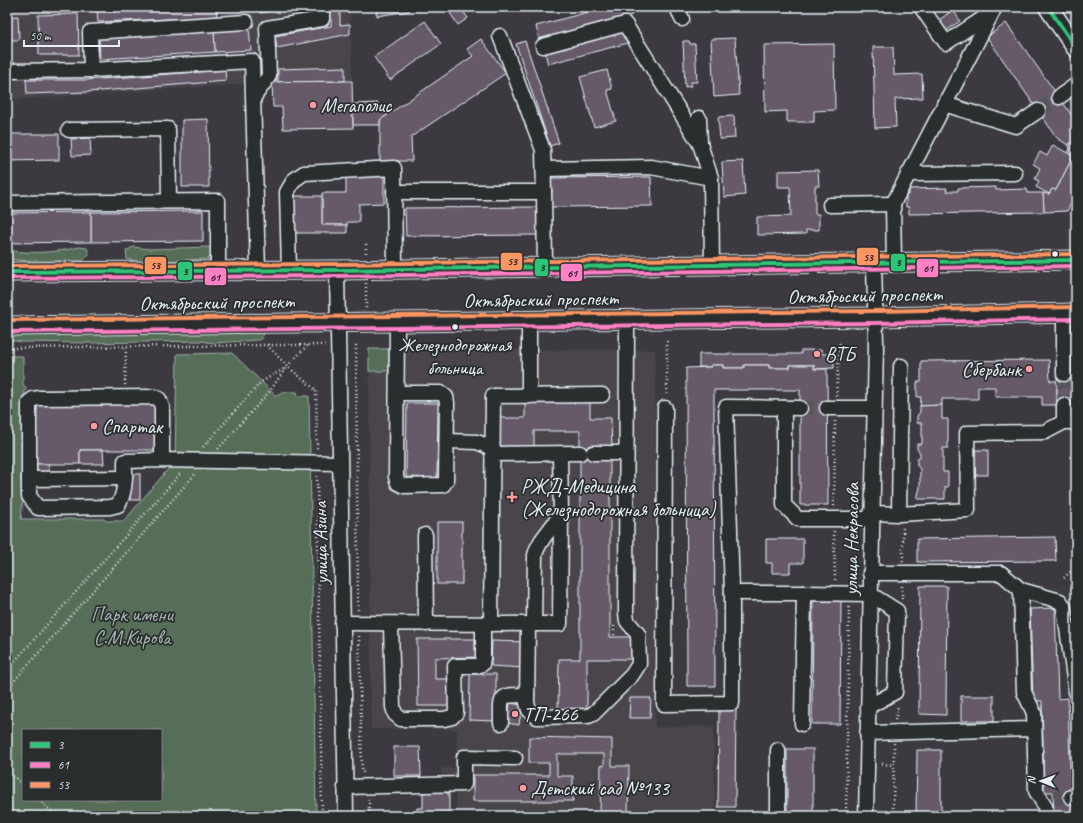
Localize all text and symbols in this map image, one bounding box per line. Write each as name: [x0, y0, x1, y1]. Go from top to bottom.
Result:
scale bar: [24, 22, 119, 48]
text: 50 m: [30, 28, 52, 44]
place label: Мегаполис: [321, 93, 392, 118]
marker: Мегаполис: [308, 100, 318, 110]
line badge: 53: [856, 247, 879, 266]
unlabelled marker: [1050, 249, 1060, 259]
text: 53: [863, 250, 874, 264]
line badge: 53: [500, 252, 523, 271]
line badge: 3: [890, 253, 906, 272]
text: 53: [507, 254, 518, 268]
text: 3: [896, 255, 902, 269]
line badge: 53: [144, 256, 167, 275]
text: 53: [150, 258, 161, 272]
line badge: 3: [534, 258, 549, 277]
line badge: 61: [916, 258, 939, 278]
text: 3: [540, 260, 546, 274]
line badge: 3: [177, 261, 193, 281]
text: 61: [923, 261, 934, 275]
line badge: 61: [560, 263, 583, 282]
text: 3: [183, 264, 189, 278]
text: 61: [567, 266, 578, 280]
line badge: 61: [204, 267, 227, 286]
text: 61: [210, 270, 221, 284]
street label: Октябрьский проспект: [787, 282, 944, 309]
street label: Октябрьский проспект: [463, 286, 620, 313]
street label: Октябрьский проспект: [139, 289, 296, 316]
marker: Железнодорожная больница: [450, 322, 460, 332]
place label: Железнодорожная больница: [398, 333, 513, 380]
place label: ВТБ: [825, 342, 857, 367]
marker: ВТБ: [812, 349, 822, 359]
place label: Сбербанк: [962, 357, 1023, 382]
marker: Сбербанк: [1024, 364, 1034, 374]
place label: Спартак: [102, 414, 164, 439]
marker: Спартак: [89, 421, 99, 431]
place label: РЖД-Медицина (Железнодорожная больница): [521, 474, 717, 522]
street label: улица Некрасова: [838, 481, 865, 597]
marker: РЖД-Медицина (Железнодорожная больница): [506, 491, 518, 503]
street label: улица Азина: [307, 500, 334, 585]
park label: Парк имени С.М.Кирова: [91, 602, 175, 650]
place label: ТП-266: [523, 702, 579, 727]
marker: ТП-266: [510, 709, 520, 719]
legend: [22, 729, 162, 801]
text: 3: [58, 737, 65, 753]
text: 61: [58, 757, 69, 773]
north arrow: [1021, 761, 1061, 801]
text: N: [1024, 775, 1038, 784]
place label: Детский сад №133: [531, 776, 671, 801]
text: 53: [58, 777, 70, 793]
marker: Детский сад №133: [518, 783, 528, 793]

